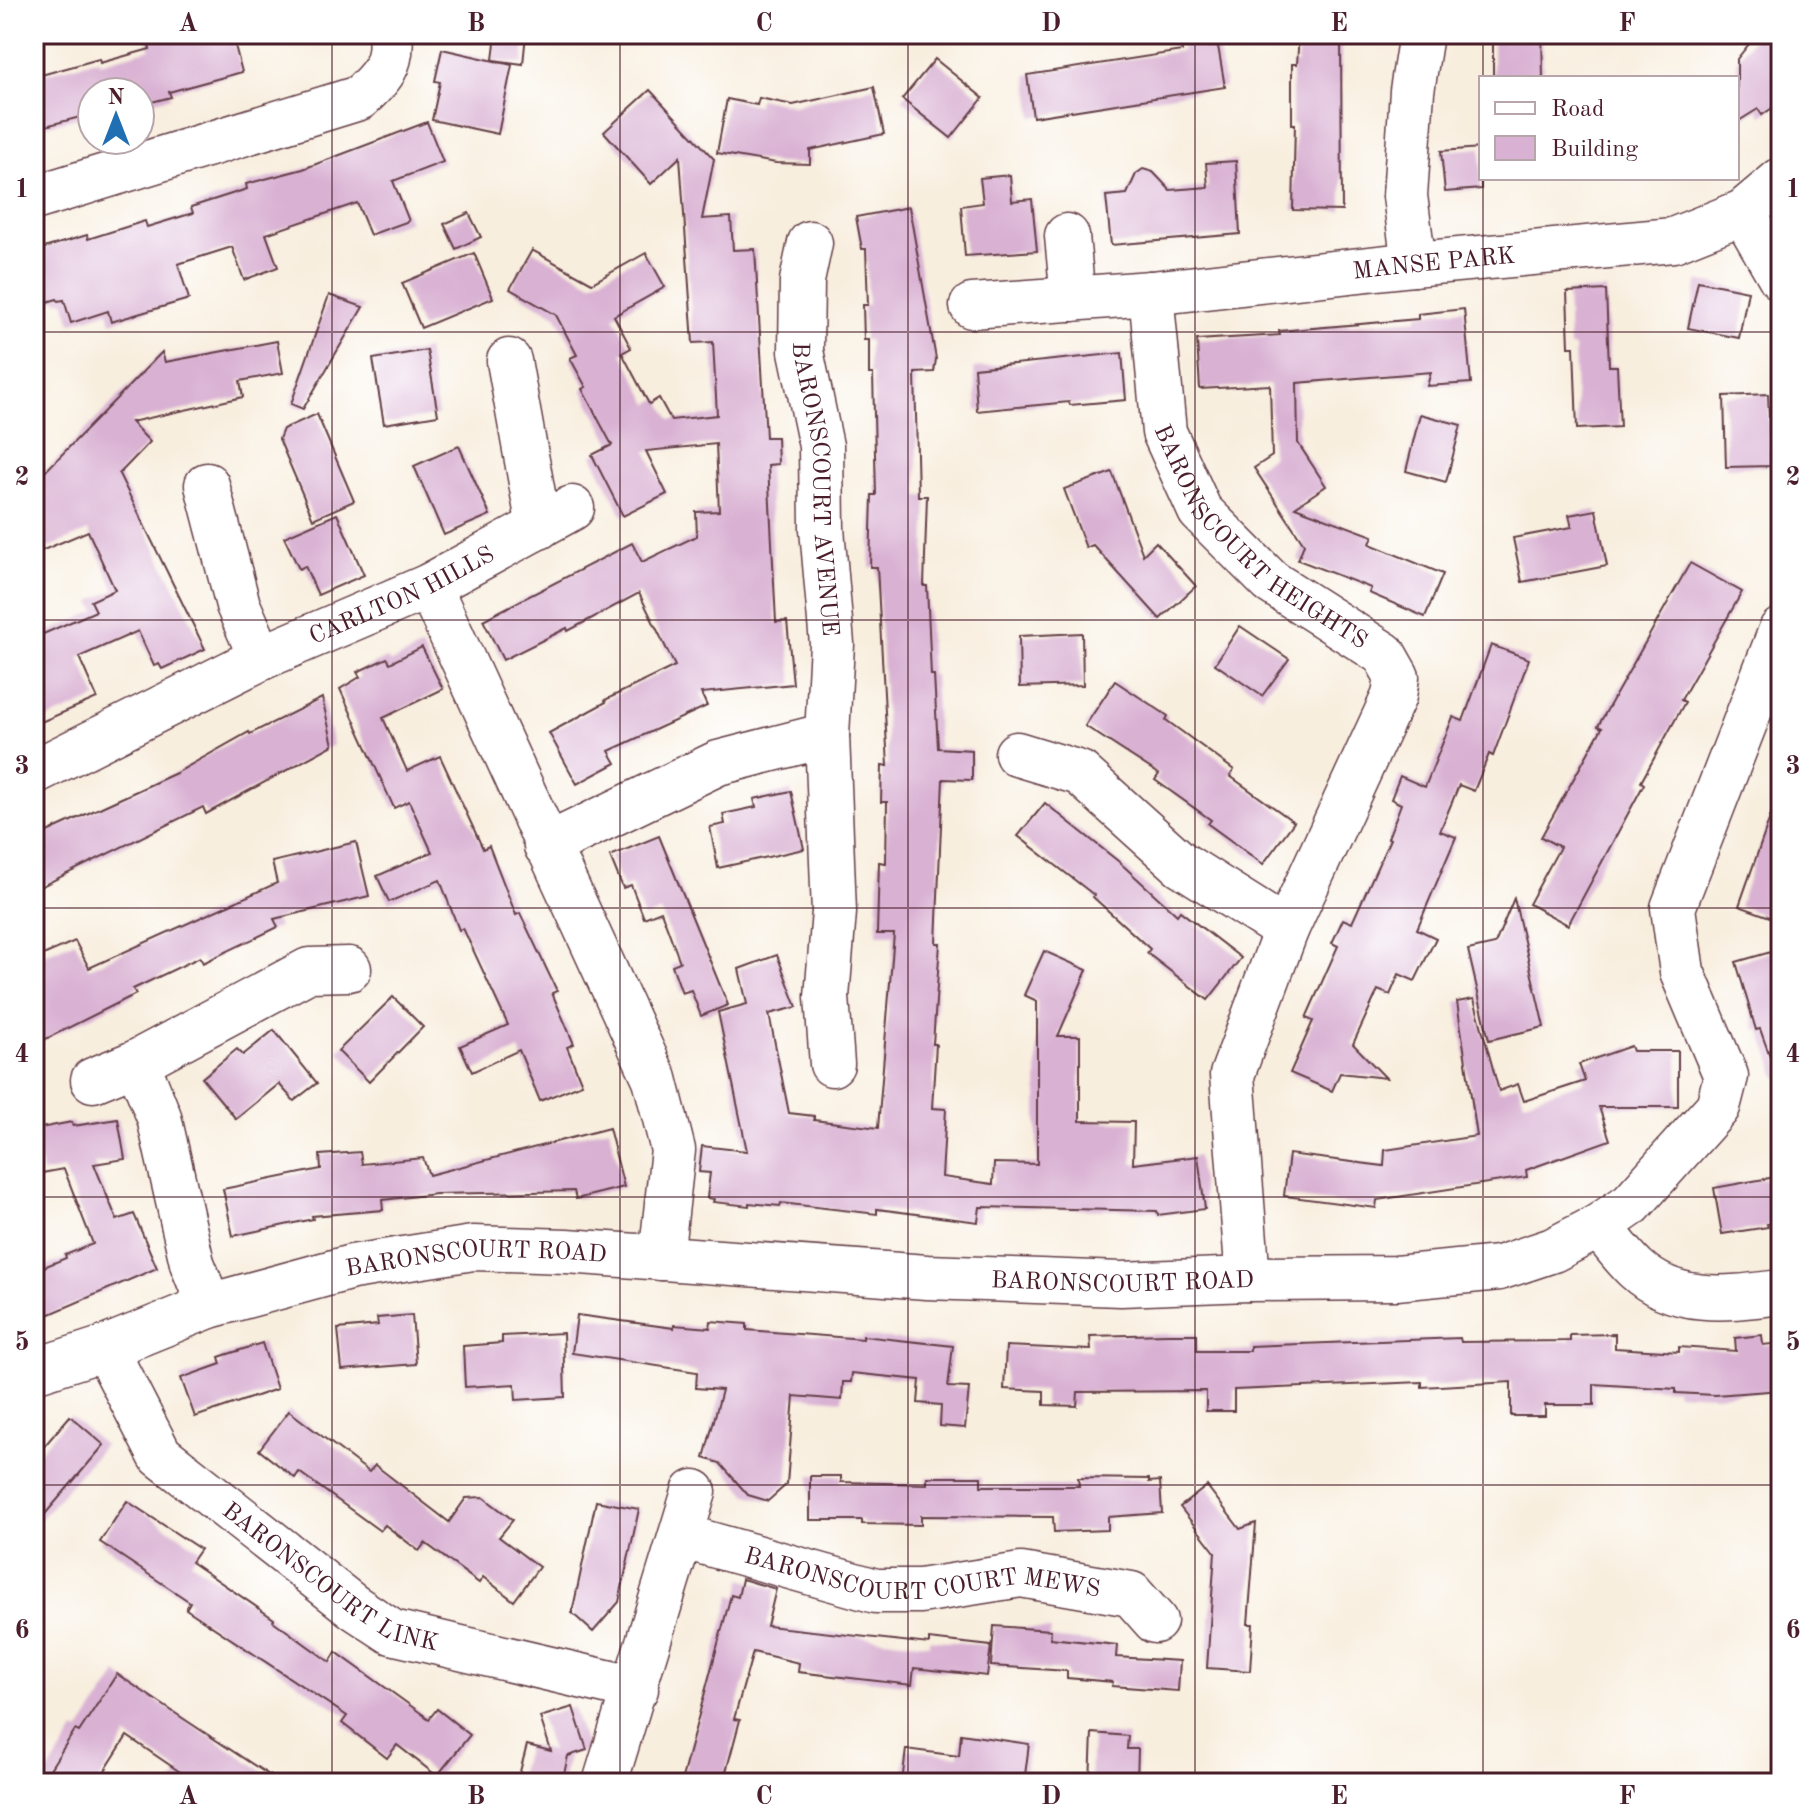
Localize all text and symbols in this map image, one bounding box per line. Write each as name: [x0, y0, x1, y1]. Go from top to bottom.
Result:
text: A: [178, 11, 198, 37]
text: B: [467, 11, 485, 37]
text: C: [755, 11, 773, 37]
text: D: [1041, 11, 1061, 37]
text: E: [1330, 11, 1348, 37]
text: F: [1618, 11, 1636, 37]
north arrow: [76, 76, 156, 156]
legend: [1479, 76, 1739, 180]
text: N: [108, 87, 125, 109]
text: Road: [1551, 98, 1604, 122]
text: Building: [1551, 138, 1638, 162]
text: 1: [14, 177, 30, 203]
text: 1: [1785, 177, 1801, 203]
street label: MANSE PARK: [1351, 245, 1517, 285]
street label: BARONSCOURT AVENUE: [787, 342, 841, 637]
street label: BARONSCOURT HEIGHTS: [1148, 422, 1371, 654]
text: 2: [14, 465, 30, 491]
text: 2: [1785, 465, 1801, 491]
street label: CARLTON HILLS: [306, 543, 499, 650]
text: 3: [14, 754, 30, 780]
text: 3: [1785, 754, 1801, 780]
text: 4: [14, 1042, 30, 1068]
text: 4: [1785, 1042, 1801, 1068]
street label: BARONSCOURT ROAD: [344, 1237, 608, 1282]
street label: BARONSCOURT ROAD: [990, 1269, 1254, 1298]
text: 5: [14, 1330, 30, 1356]
text: 5: [1785, 1330, 1801, 1356]
street label: BARONSCOURT LINK: [217, 1499, 441, 1656]
street label: BARONSCOURT COURT MEWS: [741, 1544, 1102, 1605]
text: 6: [14, 1618, 30, 1644]
text: 6: [1785, 1618, 1801, 1644]
text: A: [178, 1784, 198, 1810]
text: B: [467, 1784, 485, 1810]
text: C: [755, 1784, 773, 1810]
text: D: [1041, 1784, 1061, 1810]
text: E: [1330, 1784, 1348, 1810]
text: F: [1618, 1784, 1636, 1810]

